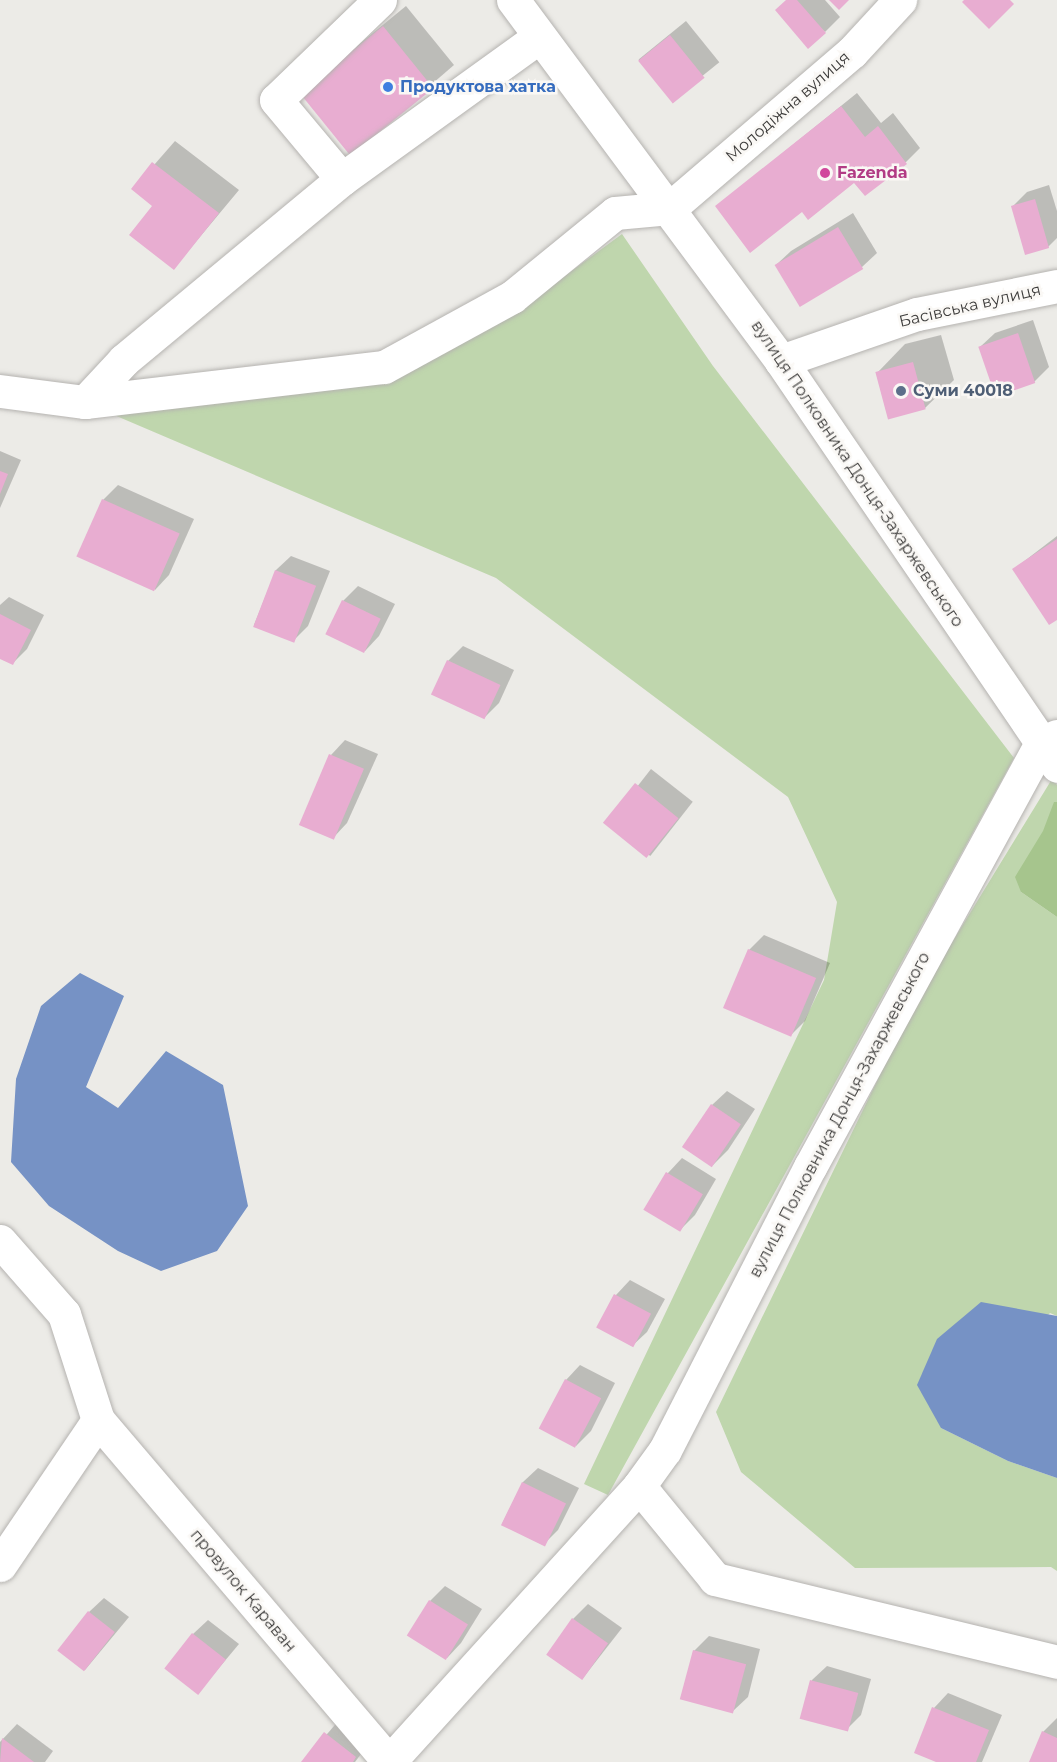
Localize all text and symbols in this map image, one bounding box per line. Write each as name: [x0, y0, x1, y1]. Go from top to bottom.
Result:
street label: Молодіжна вулиця: [722, 48, 854, 166]
place label: Продуктова хатка: [400, 77, 556, 97]
marker: Продуктова хатка: [381, 80, 395, 94]
place label: Fazenda: [837, 163, 908, 183]
marker: Fazenda: [818, 166, 832, 180]
street label: Басівська вулиця: [897, 280, 1043, 332]
street label: вулиця Полковника Донця-Захаржевського: [747, 317, 967, 631]
place label: Суми 40018: [913, 381, 1013, 401]
marker: Суми 40018: [894, 384, 908, 398]
street label: вулиця Полковника Донця-Захаржевського: [746, 949, 934, 1281]
street label: провулок Караван: [186, 1526, 300, 1656]

